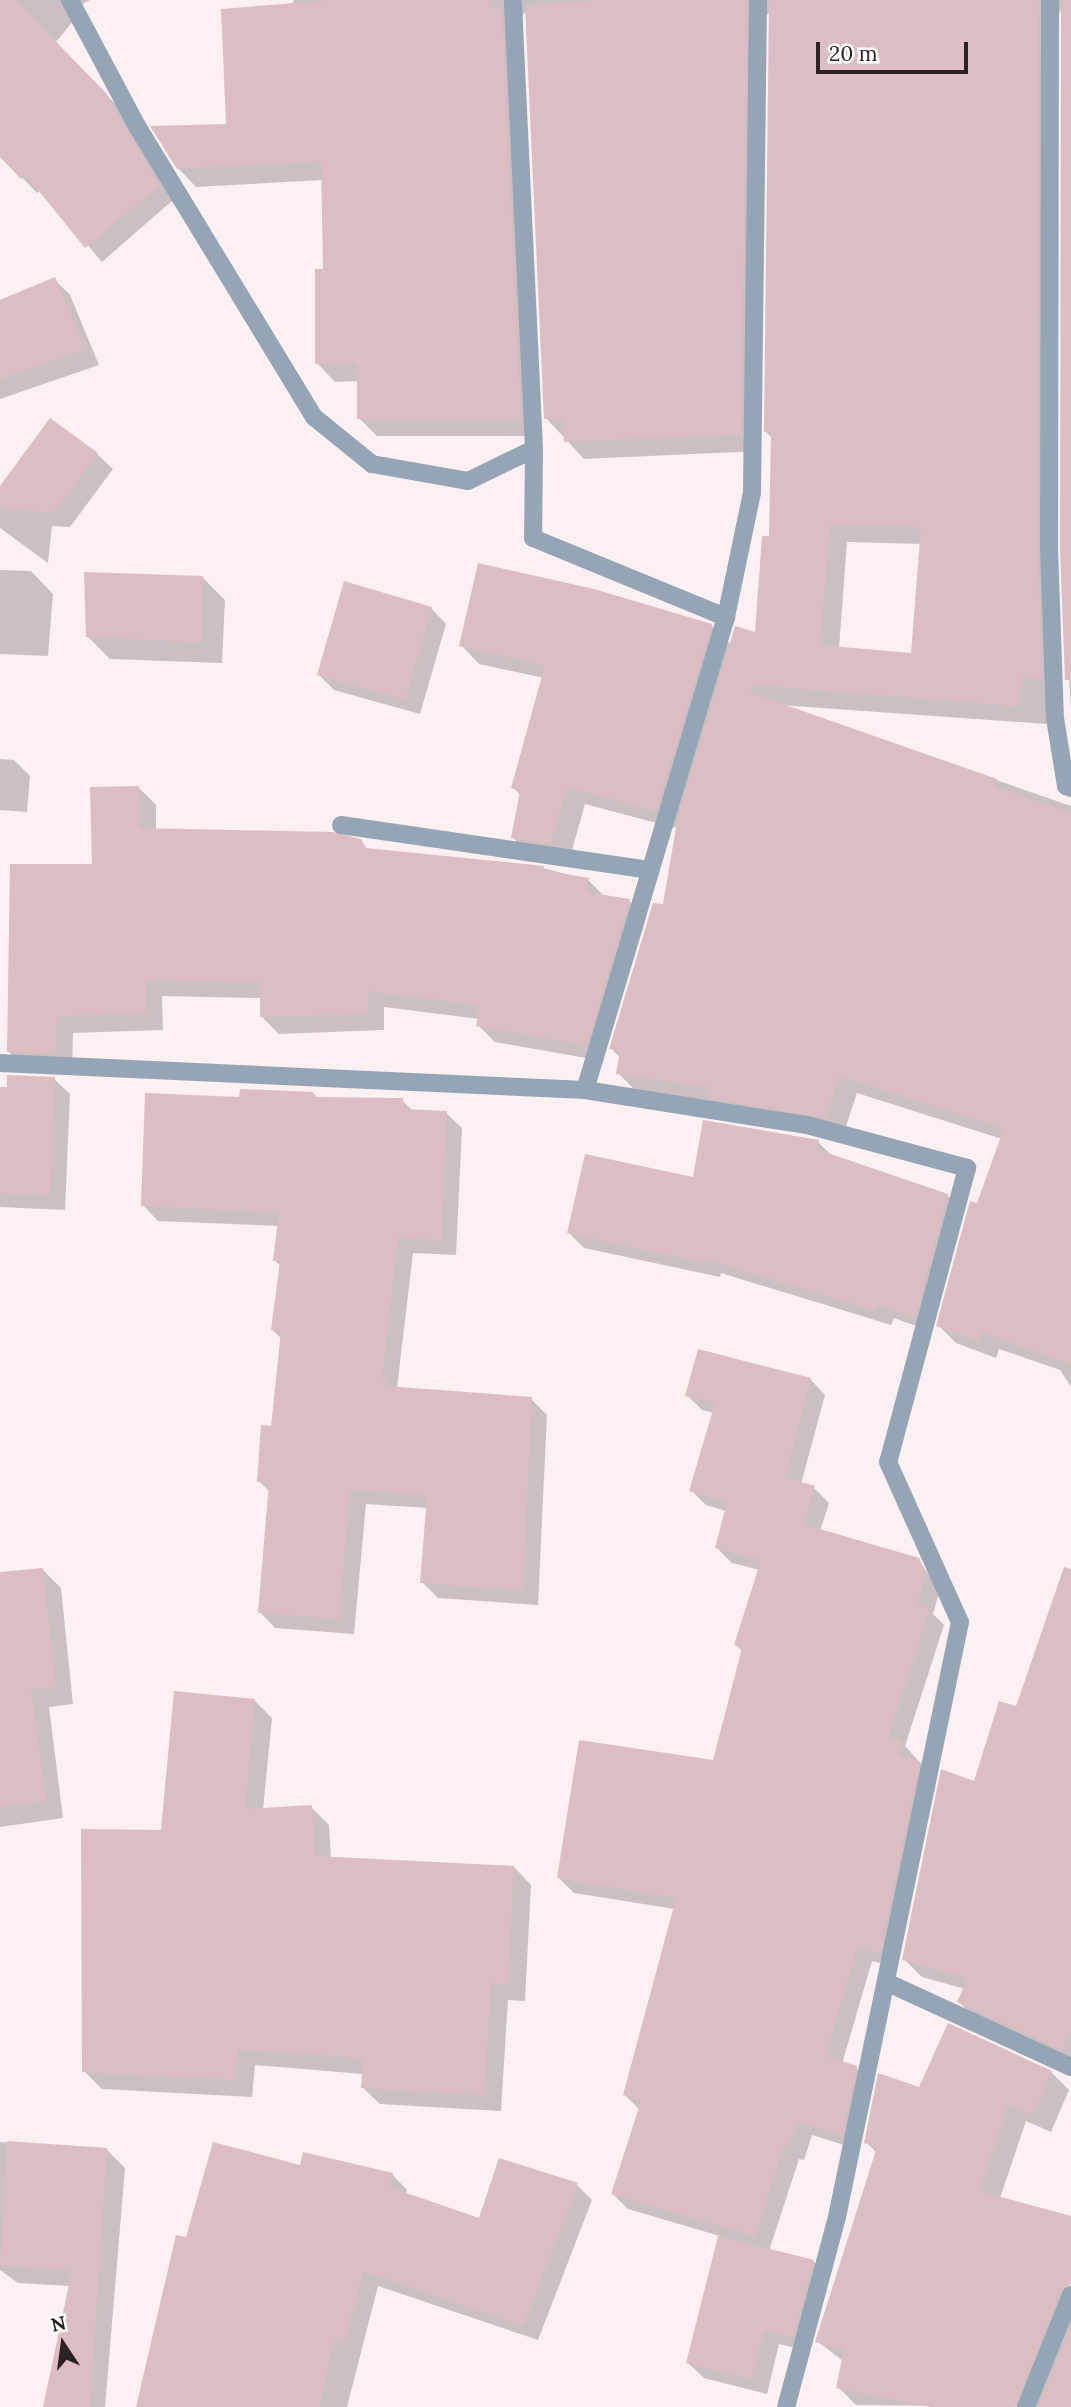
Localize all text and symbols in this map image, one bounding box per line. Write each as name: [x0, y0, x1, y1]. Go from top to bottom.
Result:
scale bar: [819, 28, 971, 72]
text: 20 m: [829, 40, 878, 67]
north arrow: [28, 2309, 98, 2379]
text: N: [48, 2310, 68, 2337]

